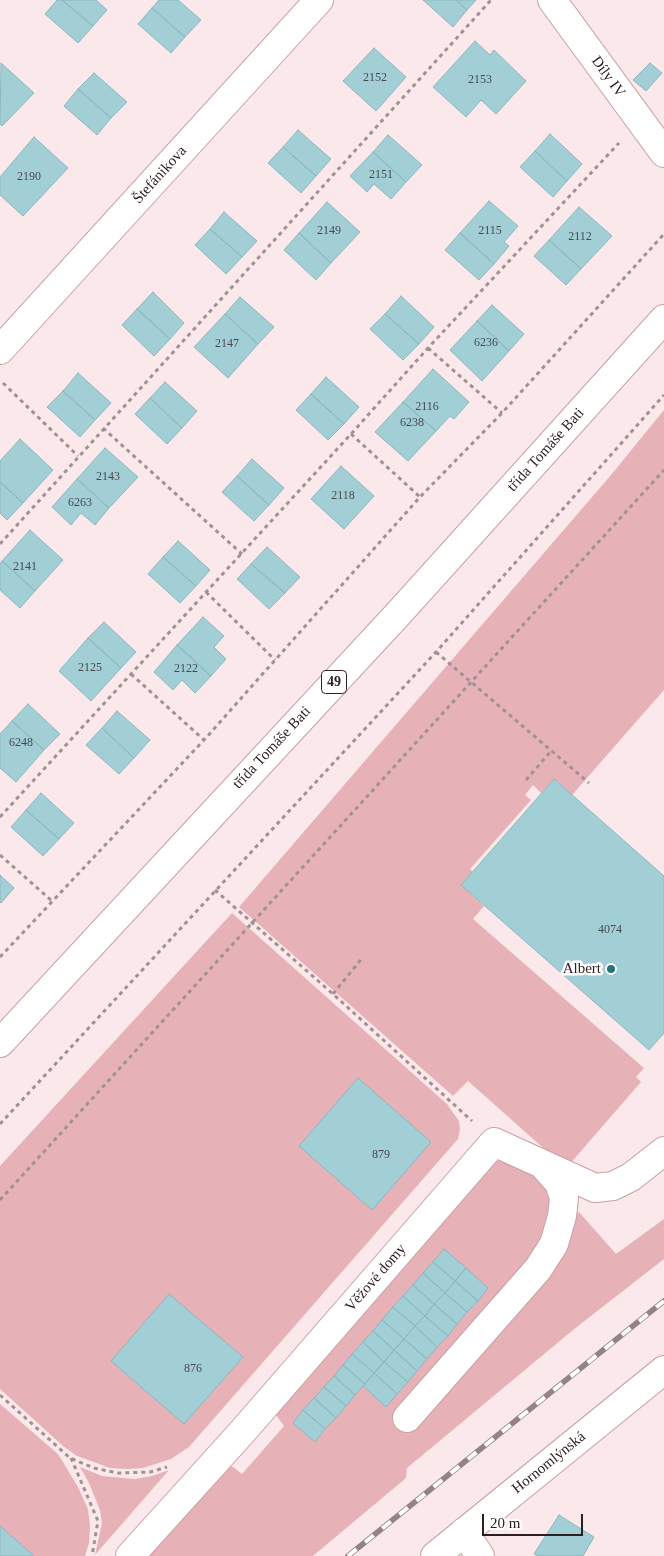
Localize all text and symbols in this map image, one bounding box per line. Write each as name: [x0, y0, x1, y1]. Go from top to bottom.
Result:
street label: Díly IV: [587, 53, 629, 101]
house number: 2152: [363, 71, 387, 85]
house number: 2153: [468, 73, 492, 87]
street label: Štefánikova: [129, 142, 191, 208]
house number: 2151: [369, 168, 393, 182]
house number: 2190: [17, 170, 41, 184]
house number: 2149: [317, 224, 341, 238]
house number: 2115: [478, 224, 502, 238]
house number: 2112: [568, 230, 592, 244]
house number: 6236: [474, 336, 498, 350]
house number: 2147: [215, 337, 239, 351]
house number: 2116: [415, 400, 439, 414]
street label: třída Tomáše Bati: [504, 404, 588, 496]
house number: 6238: [400, 416, 424, 430]
house number: 2143: [96, 470, 120, 484]
house number: 2118: [331, 489, 355, 503]
house number: 6263: [68, 496, 92, 510]
house number: 2141: [13, 560, 37, 574]
house number: 2125: [78, 661, 102, 675]
house number: 2122: [174, 662, 198, 676]
road number: 49: [322, 670, 346, 694]
street label: třída Tomáše Bati: [229, 703, 315, 793]
house number: 6248: [9, 736, 33, 750]
house number: 4074: [598, 923, 622, 937]
place label: Albert: [563, 960, 601, 978]
marker: Albert: [605, 963, 617, 975]
house number: 879: [372, 1148, 390, 1162]
street label: Věžové domy: [342, 1241, 410, 1315]
house number: 876: [184, 1362, 202, 1376]
street label: Hornomlýnská: [509, 1428, 589, 1498]
scale bar: [484, 1504, 585, 1536]
text: 20 m: [490, 1515, 520, 1531]

